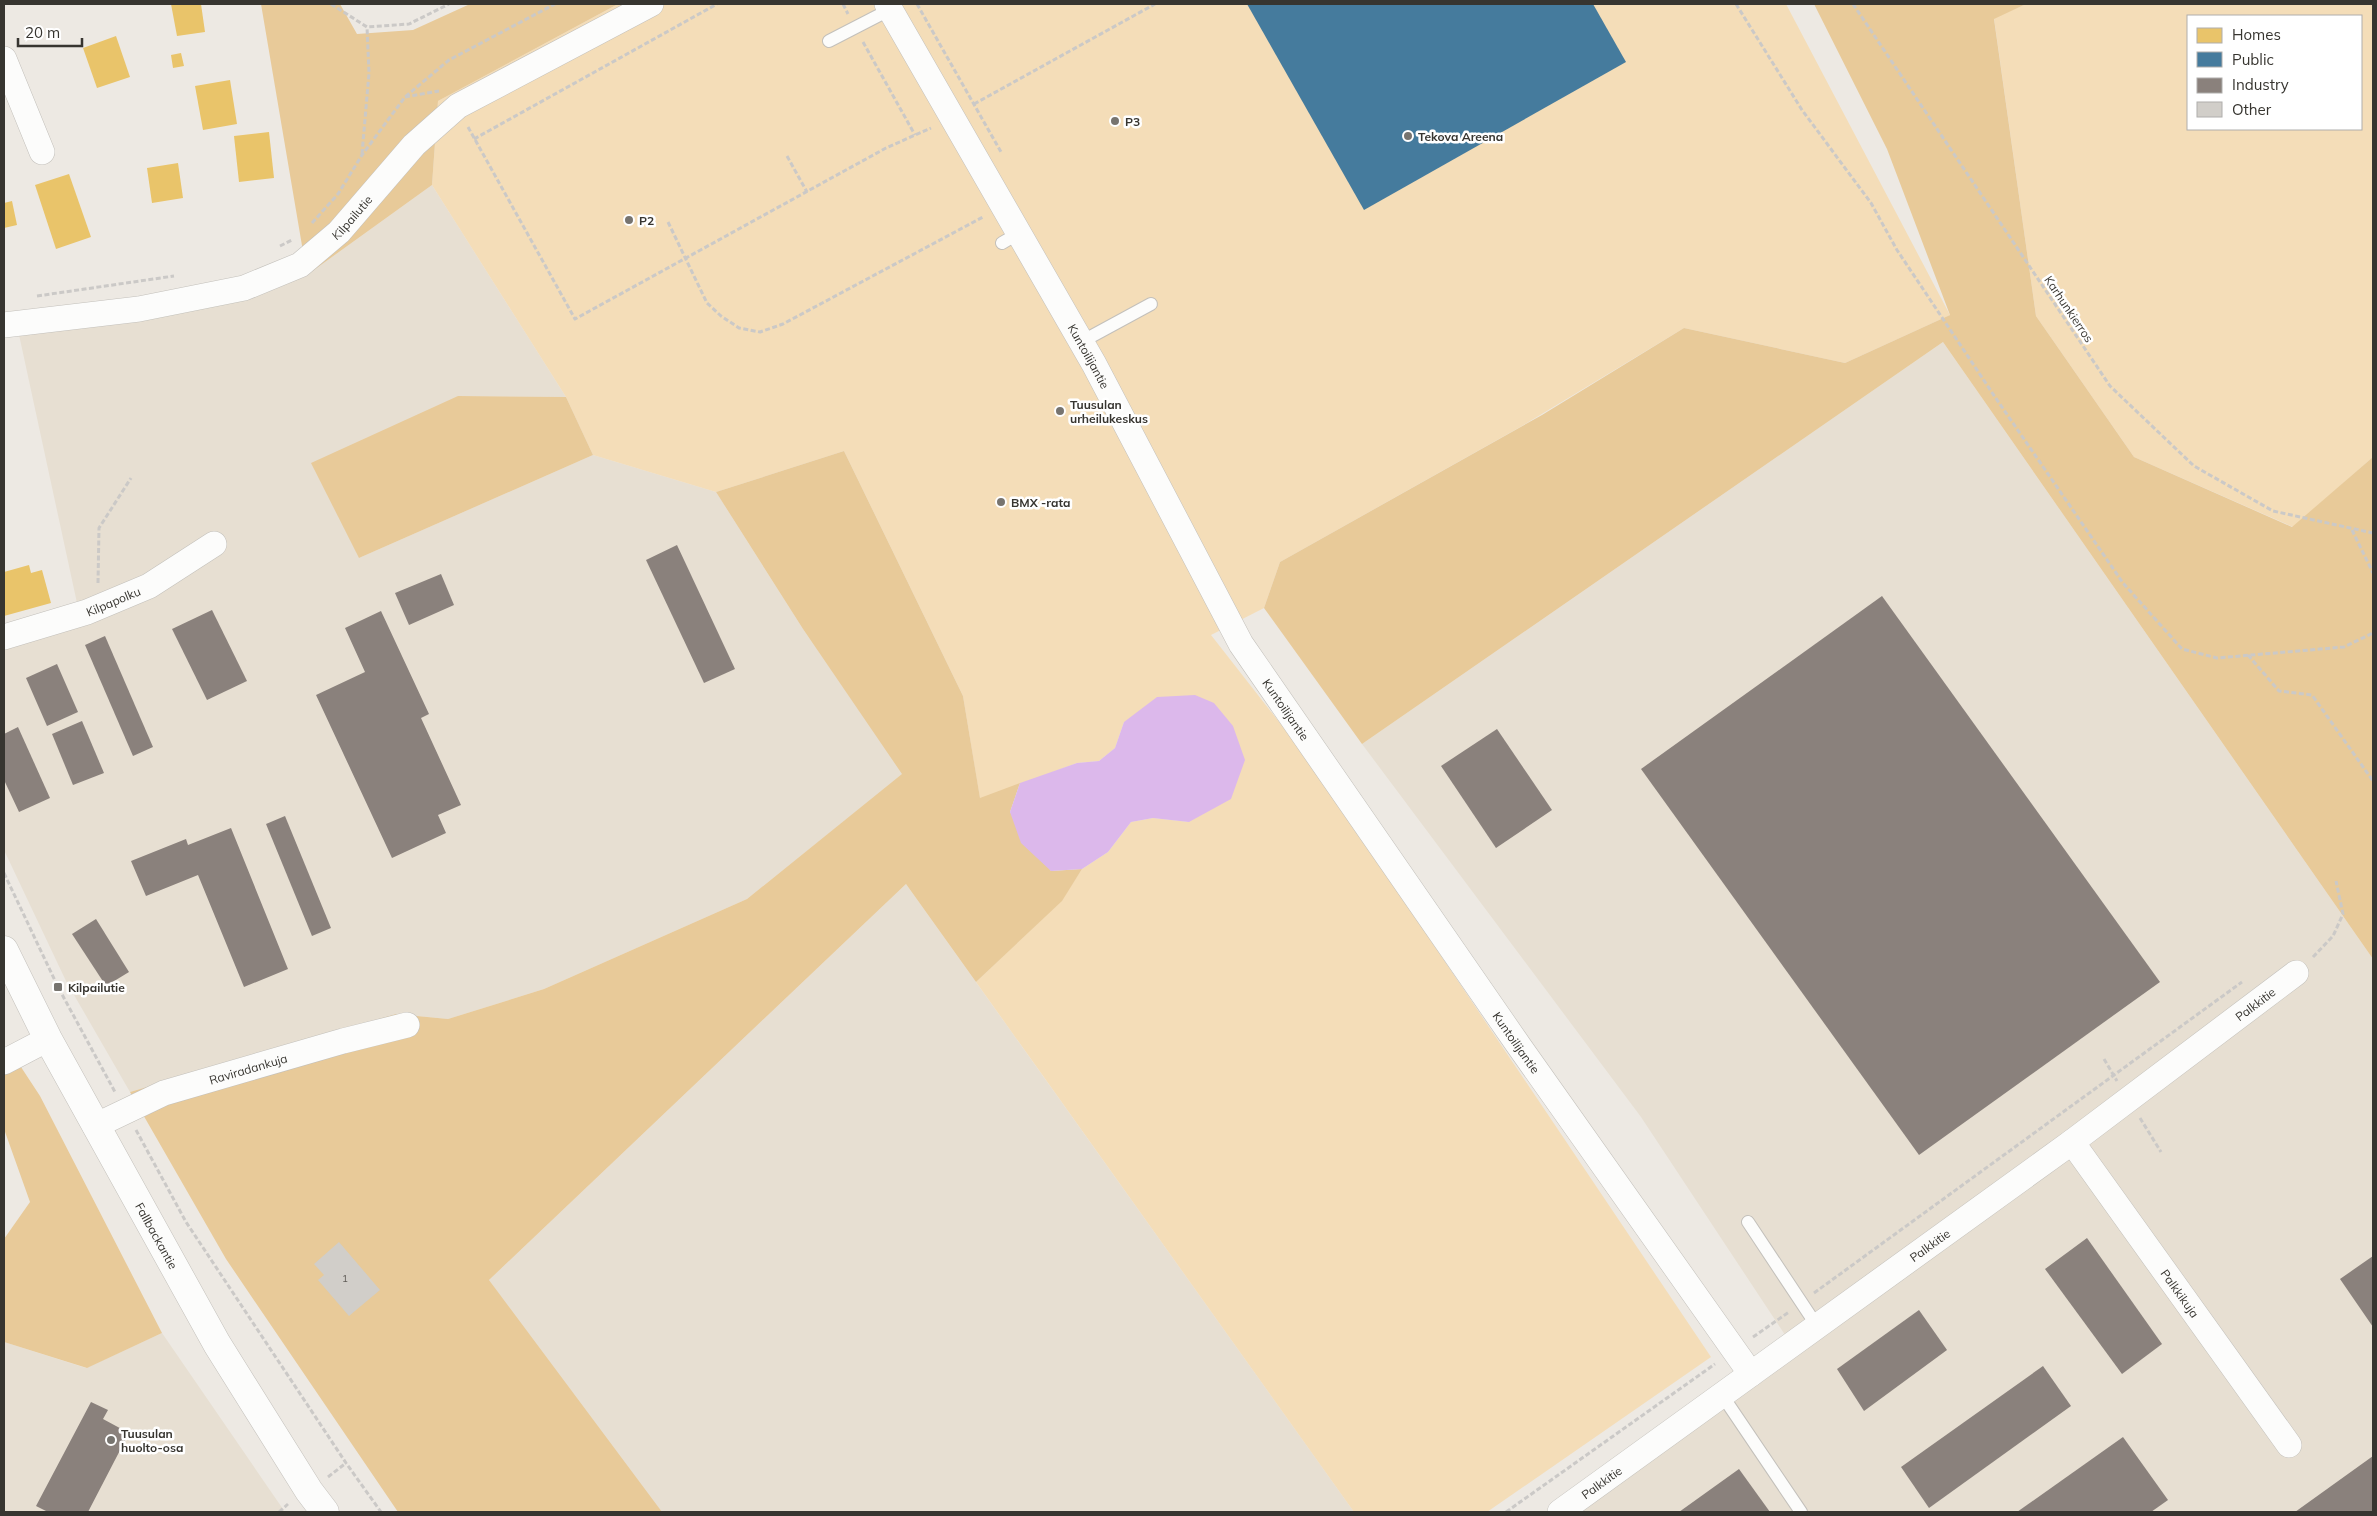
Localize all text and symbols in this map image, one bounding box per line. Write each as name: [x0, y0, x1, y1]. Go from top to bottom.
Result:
scale bar: [18, 15, 81, 47]
legend: [2187, 15, 2362, 130]
text: 20 m: [25, 23, 60, 42]
text: Homes: [2232, 25, 2281, 44]
text: Public: [2232, 50, 2274, 69]
text: Industry: [2232, 75, 2289, 94]
text: Other: [2232, 100, 2272, 119]
place label: P3: [1125, 114, 1140, 129]
marker: P3: [1109, 115, 1121, 127]
place label: Tekova Areena: [1418, 129, 1503, 144]
marker: Tekova Areena: [1402, 130, 1414, 142]
street label: Kilpailutie: [328, 192, 375, 243]
place label: P2: [639, 213, 654, 228]
marker: P2: [623, 214, 635, 226]
street label: Karhunkierros: [2041, 273, 2097, 345]
street label: Kuntoilijantie: [1065, 321, 1113, 391]
place label: Tuusulan urheilukeskus: [1070, 397, 1148, 426]
marker: Tuusulan urheilukeskus: [1054, 405, 1066, 417]
place label: BMX -rata: [1011, 495, 1070, 510]
marker: BMX -rata: [995, 496, 1007, 508]
street label: Kilpapolku: [84, 583, 143, 619]
street label: Kuntoilijantie: [1260, 676, 1313, 743]
place label: Kilpailutie: [68, 980, 125, 995]
marker: Kilpailutie: [52, 981, 64, 993]
street label: Palkkitie: [2232, 984, 2278, 1024]
street label: Kuntoilijantie: [1490, 1009, 1543, 1076]
street label: Raviradankuja: [207, 1050, 289, 1087]
street label: Fallbackantie: [132, 1200, 181, 1271]
street label: Palkkitie: [1906, 1225, 1953, 1265]
street label: Palkkikuja: [2158, 1266, 2203, 1320]
house number: 1: [342, 1272, 348, 1285]
place label: Tuusulan huolto-osa: [121, 1426, 183, 1455]
marker: Tuusulan huolto-osa: [105, 1434, 117, 1446]
street label: Palkkitie: [1578, 1462, 1625, 1502]

